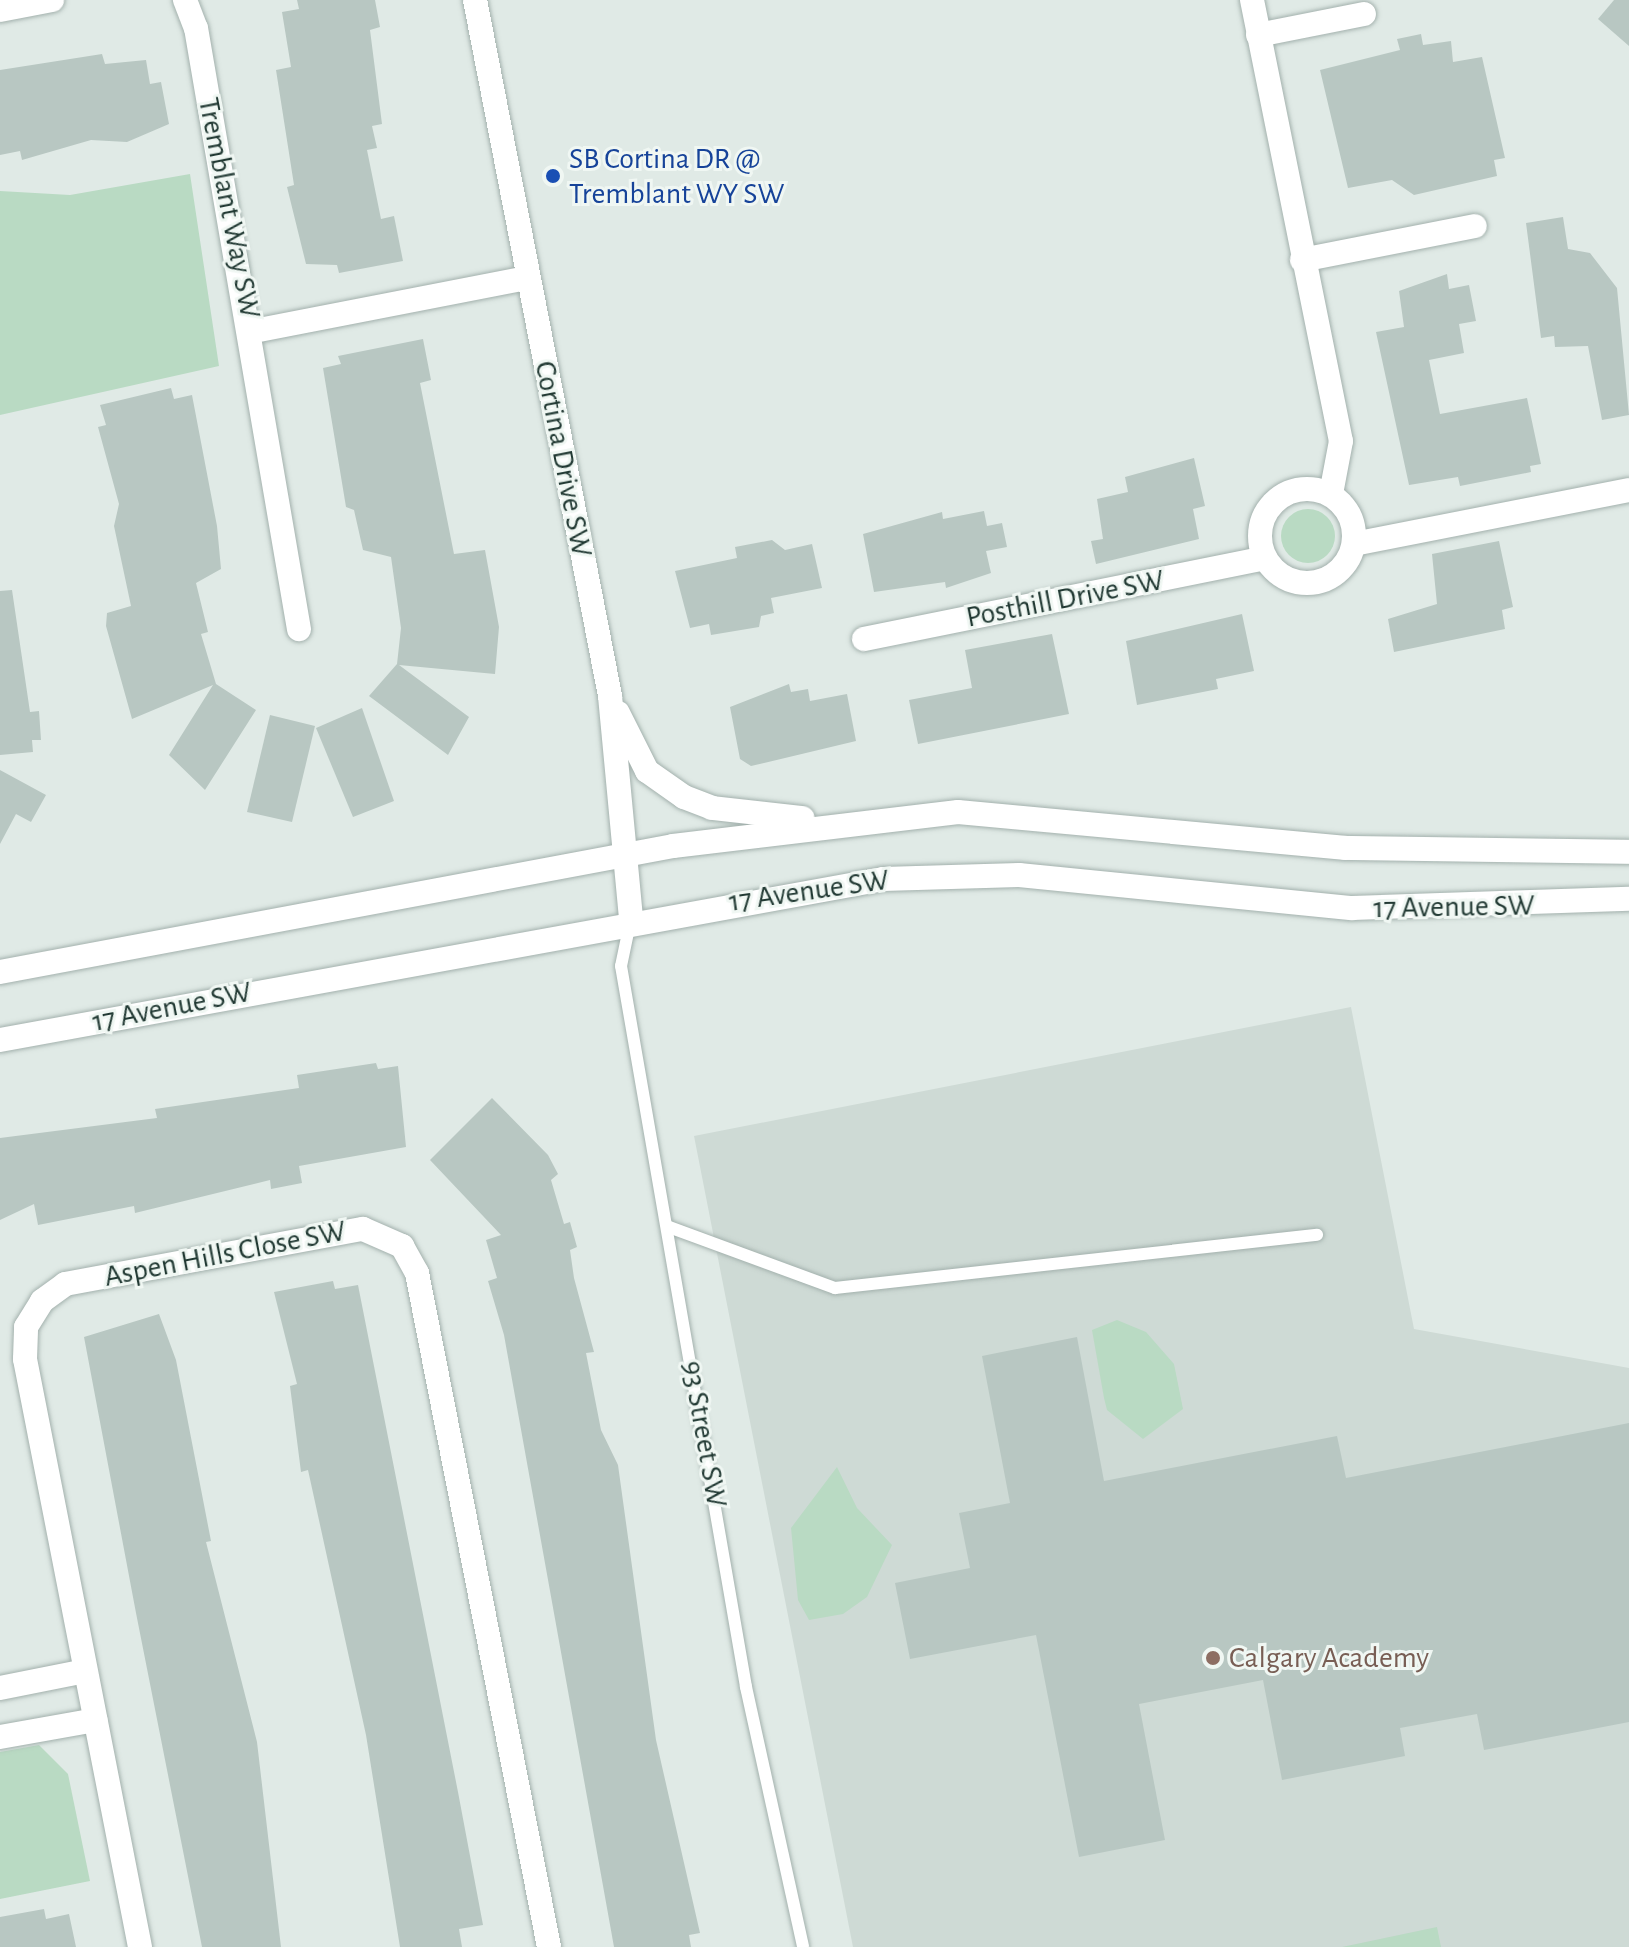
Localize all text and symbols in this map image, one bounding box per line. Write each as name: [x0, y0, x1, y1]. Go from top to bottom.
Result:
street label: Tremblant Way SW: [190, 95, 268, 321]
place label: SB Cortina DR @ Tremblant WY SW: [569, 141, 784, 212]
marker: SB Cortina DR @ Tremblant WY SW: [544, 167, 562, 185]
street label: Cortina Drive SW: [526, 358, 600, 560]
street label: Posthill Drive SW: [963, 562, 1167, 636]
street label: 17 Avenue SW: [727, 862, 891, 920]
street label: 17 Avenue SW: [1373, 888, 1535, 926]
street label: 17 Avenue SW: [89, 974, 255, 1040]
street label: Aspen Hills Close SW: [101, 1213, 349, 1295]
street label: 93 Street SW: [673, 1358, 735, 1510]
place label: Calgary Academy: [1229, 1640, 1429, 1676]
marker: Calgary Academy: [1204, 1649, 1222, 1667]

